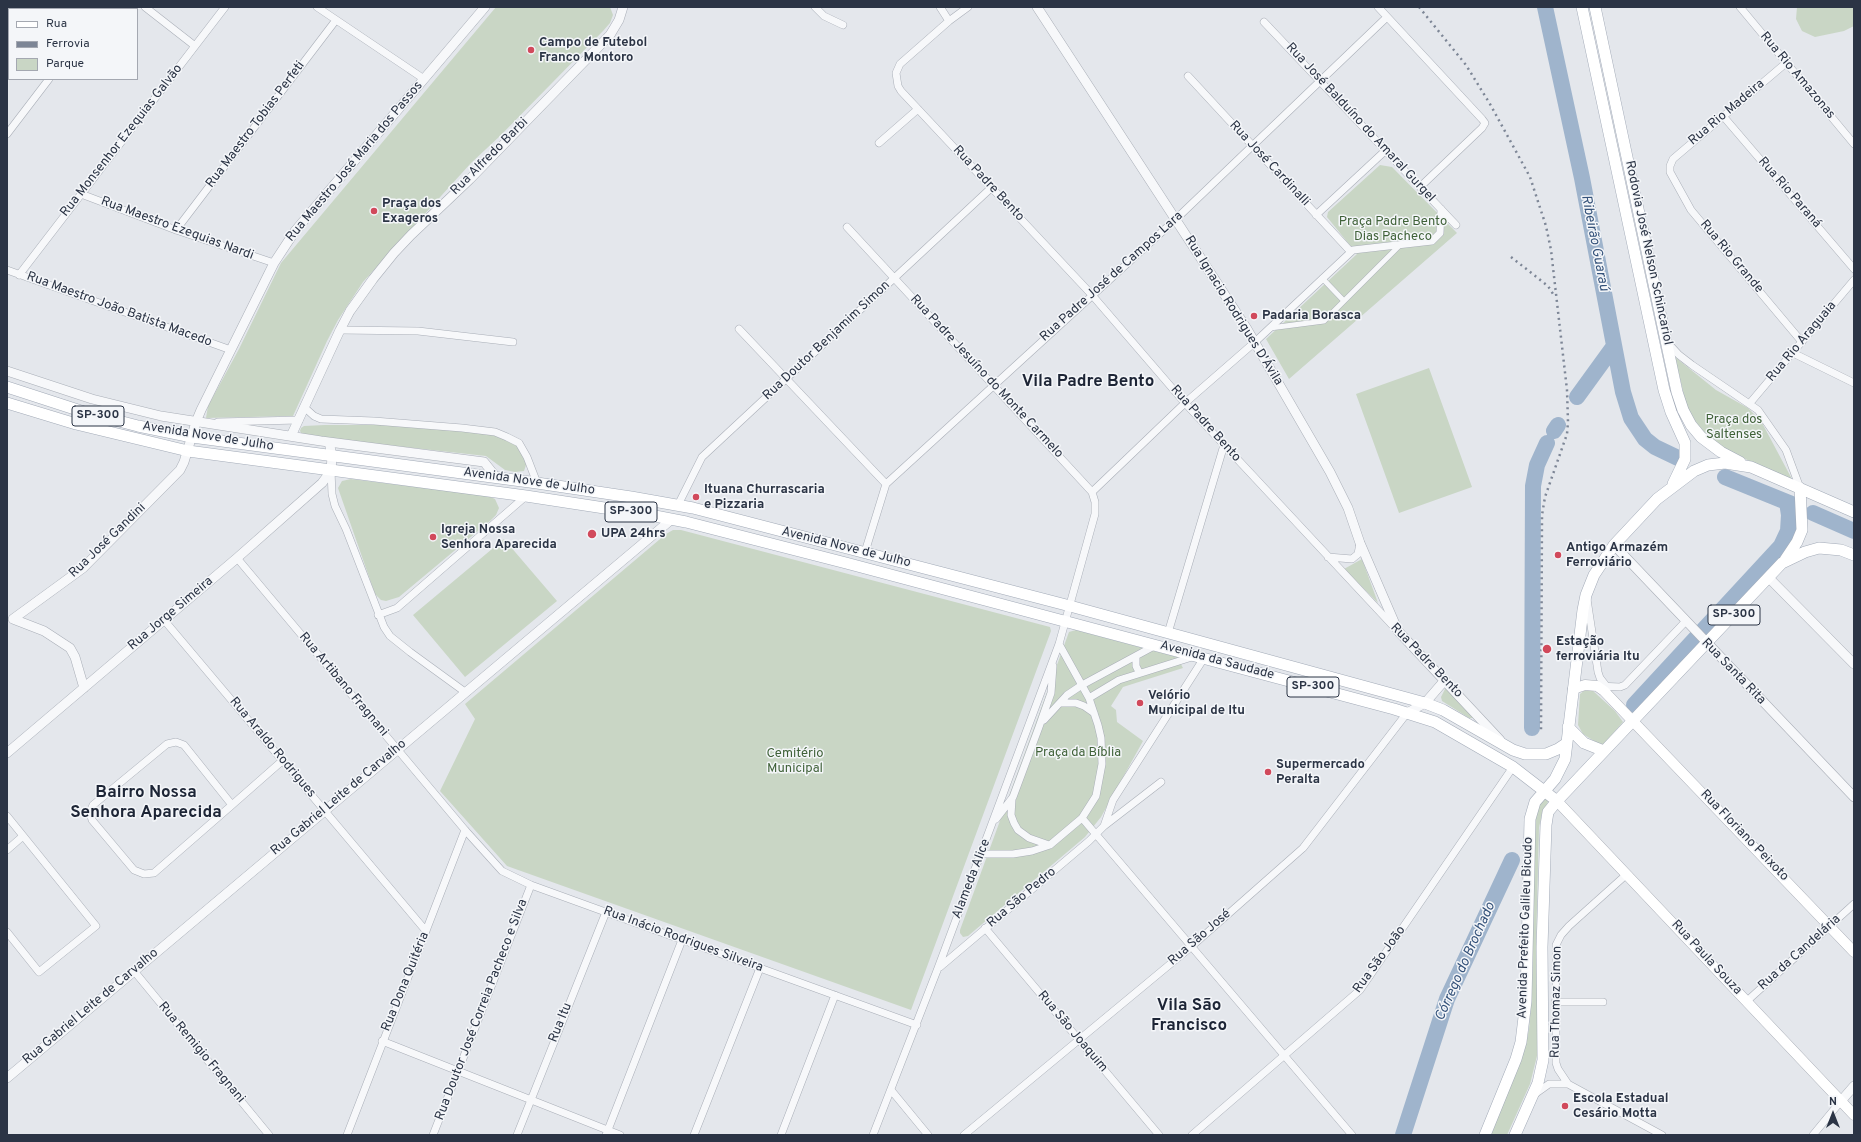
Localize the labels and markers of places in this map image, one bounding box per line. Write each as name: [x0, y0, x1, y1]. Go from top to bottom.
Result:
place label: Campo de Futebol Franco Montoro: [539, 35, 647, 66]
marker: Campo de Futebol Franco Montoro: [526, 45, 536, 55]
place label: Praça dos Exageros: [382, 196, 441, 227]
marker: Praça dos Exageros: [369, 206, 379, 216]
place label: Padaria Borasca: [1262, 308, 1361, 324]
marker: Padaria Borasca: [1249, 311, 1259, 321]
place label: Ituana Churrascaria e Pizzaria: [704, 482, 825, 513]
marker: Ituana Churrascaria e Pizzaria: [691, 492, 701, 502]
place label: Igreja Nossa Senhora Aparecida: [441, 522, 557, 553]
place label: UPA 24hrs: [601, 526, 666, 542]
marker: UPA 24hrs: [586, 528, 598, 540]
marker: Igreja Nossa Senhora Aparecida: [428, 532, 438, 542]
place label: Antigo Armazém Ferroviário: [1566, 540, 1668, 571]
marker: Antigo Armazém Ferroviário: [1553, 550, 1563, 560]
place label: Estação ferroviária Itu: [1556, 634, 1640, 665]
marker: Estação ferroviária Itu: [1541, 643, 1553, 655]
place label: Velório Municipal de Itu: [1148, 688, 1245, 719]
marker: Velório Municipal de Itu: [1135, 698, 1145, 708]
place label: Supermercado Peralta: [1276, 757, 1365, 788]
marker: Supermercado Peralta: [1263, 767, 1273, 777]
place label: Escola Estadual Cesário Motta: [1573, 1091, 1668, 1122]
marker: Escola Estadual Cesário Motta: [1560, 1101, 1570, 1111]

